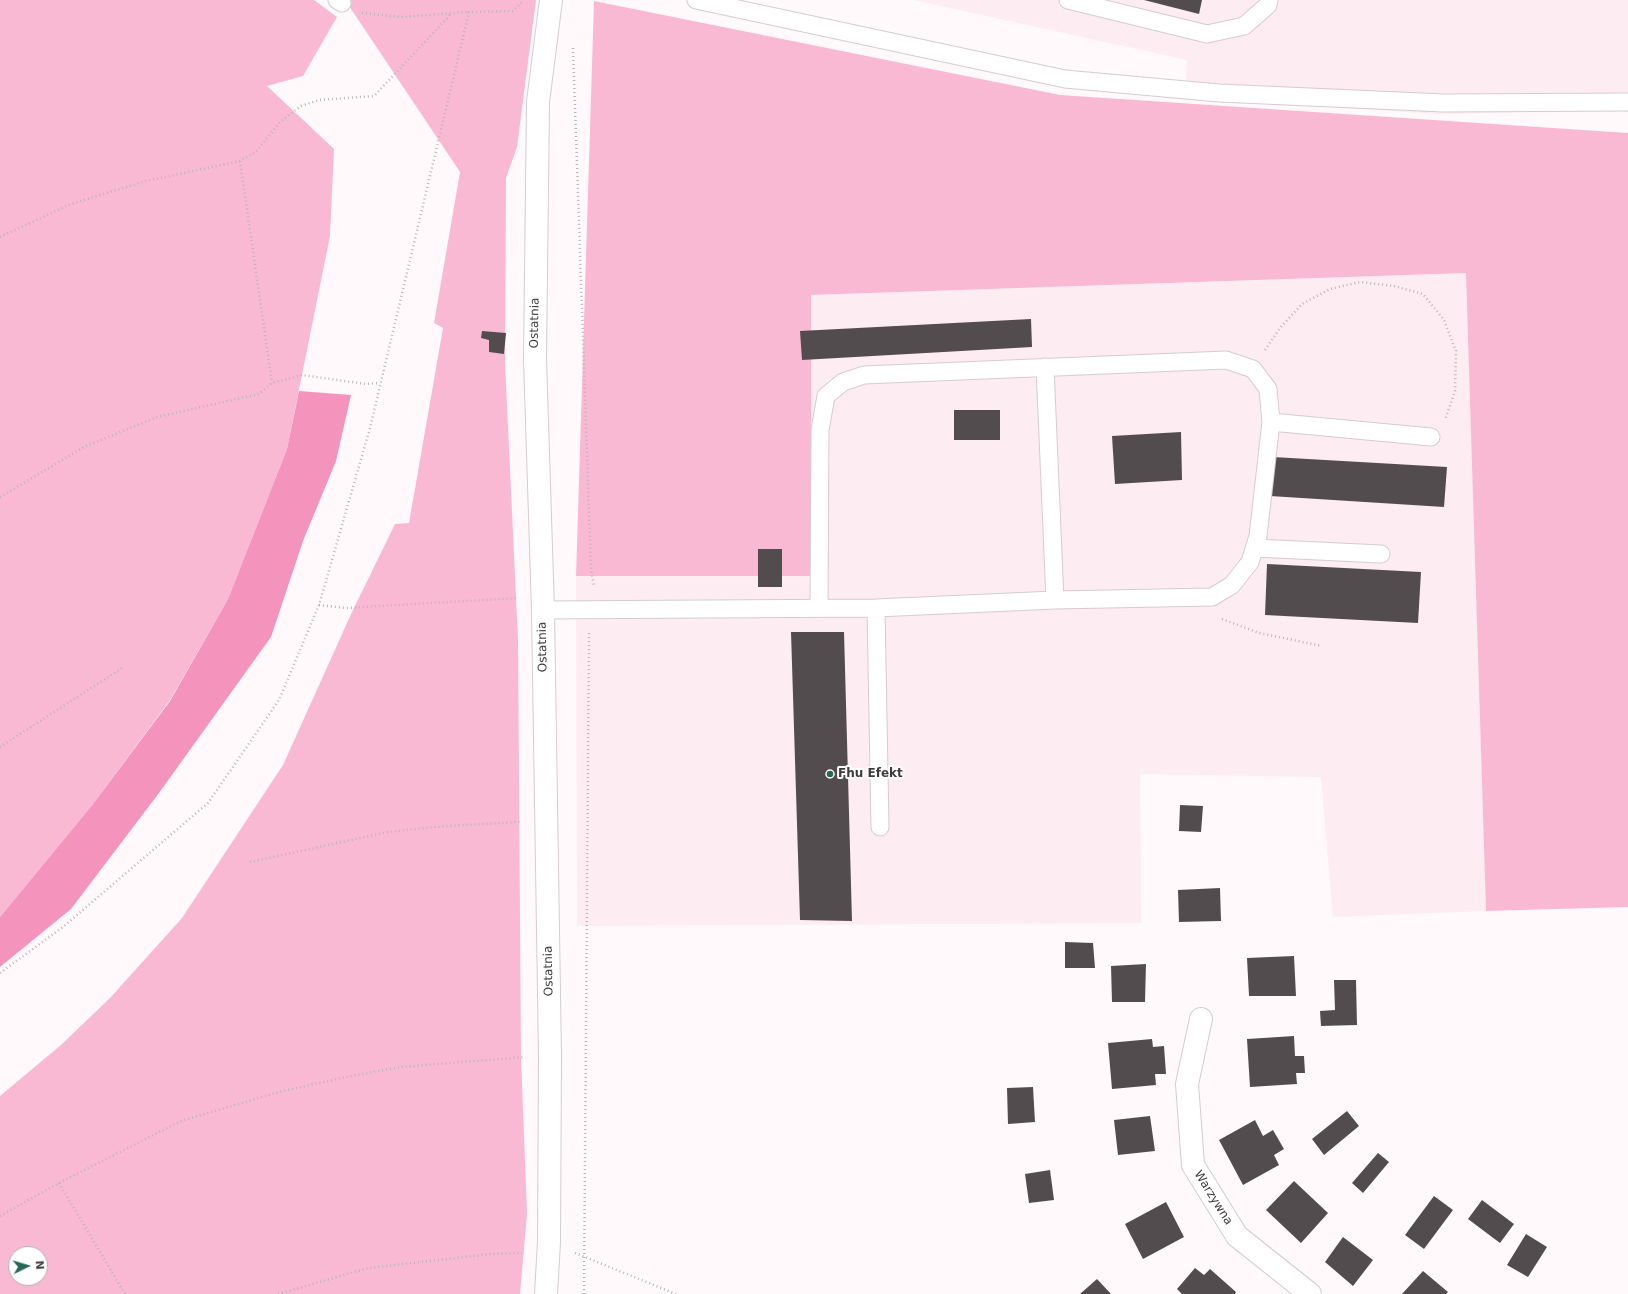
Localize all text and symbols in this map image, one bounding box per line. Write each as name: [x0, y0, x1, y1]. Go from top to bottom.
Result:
street label: Ostatnia: [527, 298, 543, 348]
street label: Ostatnia: [535, 622, 551, 672]
place label: Fhu Efekt: [838, 767, 903, 781]
marker: Fhu Efekt: [825, 769, 835, 779]
street label: Ostatnia: [541, 946, 557, 996]
street label: Warzywna: [1191, 1168, 1235, 1228]
north arrow: [8, 1246, 48, 1286]
text: N: [33, 1260, 46, 1270]

